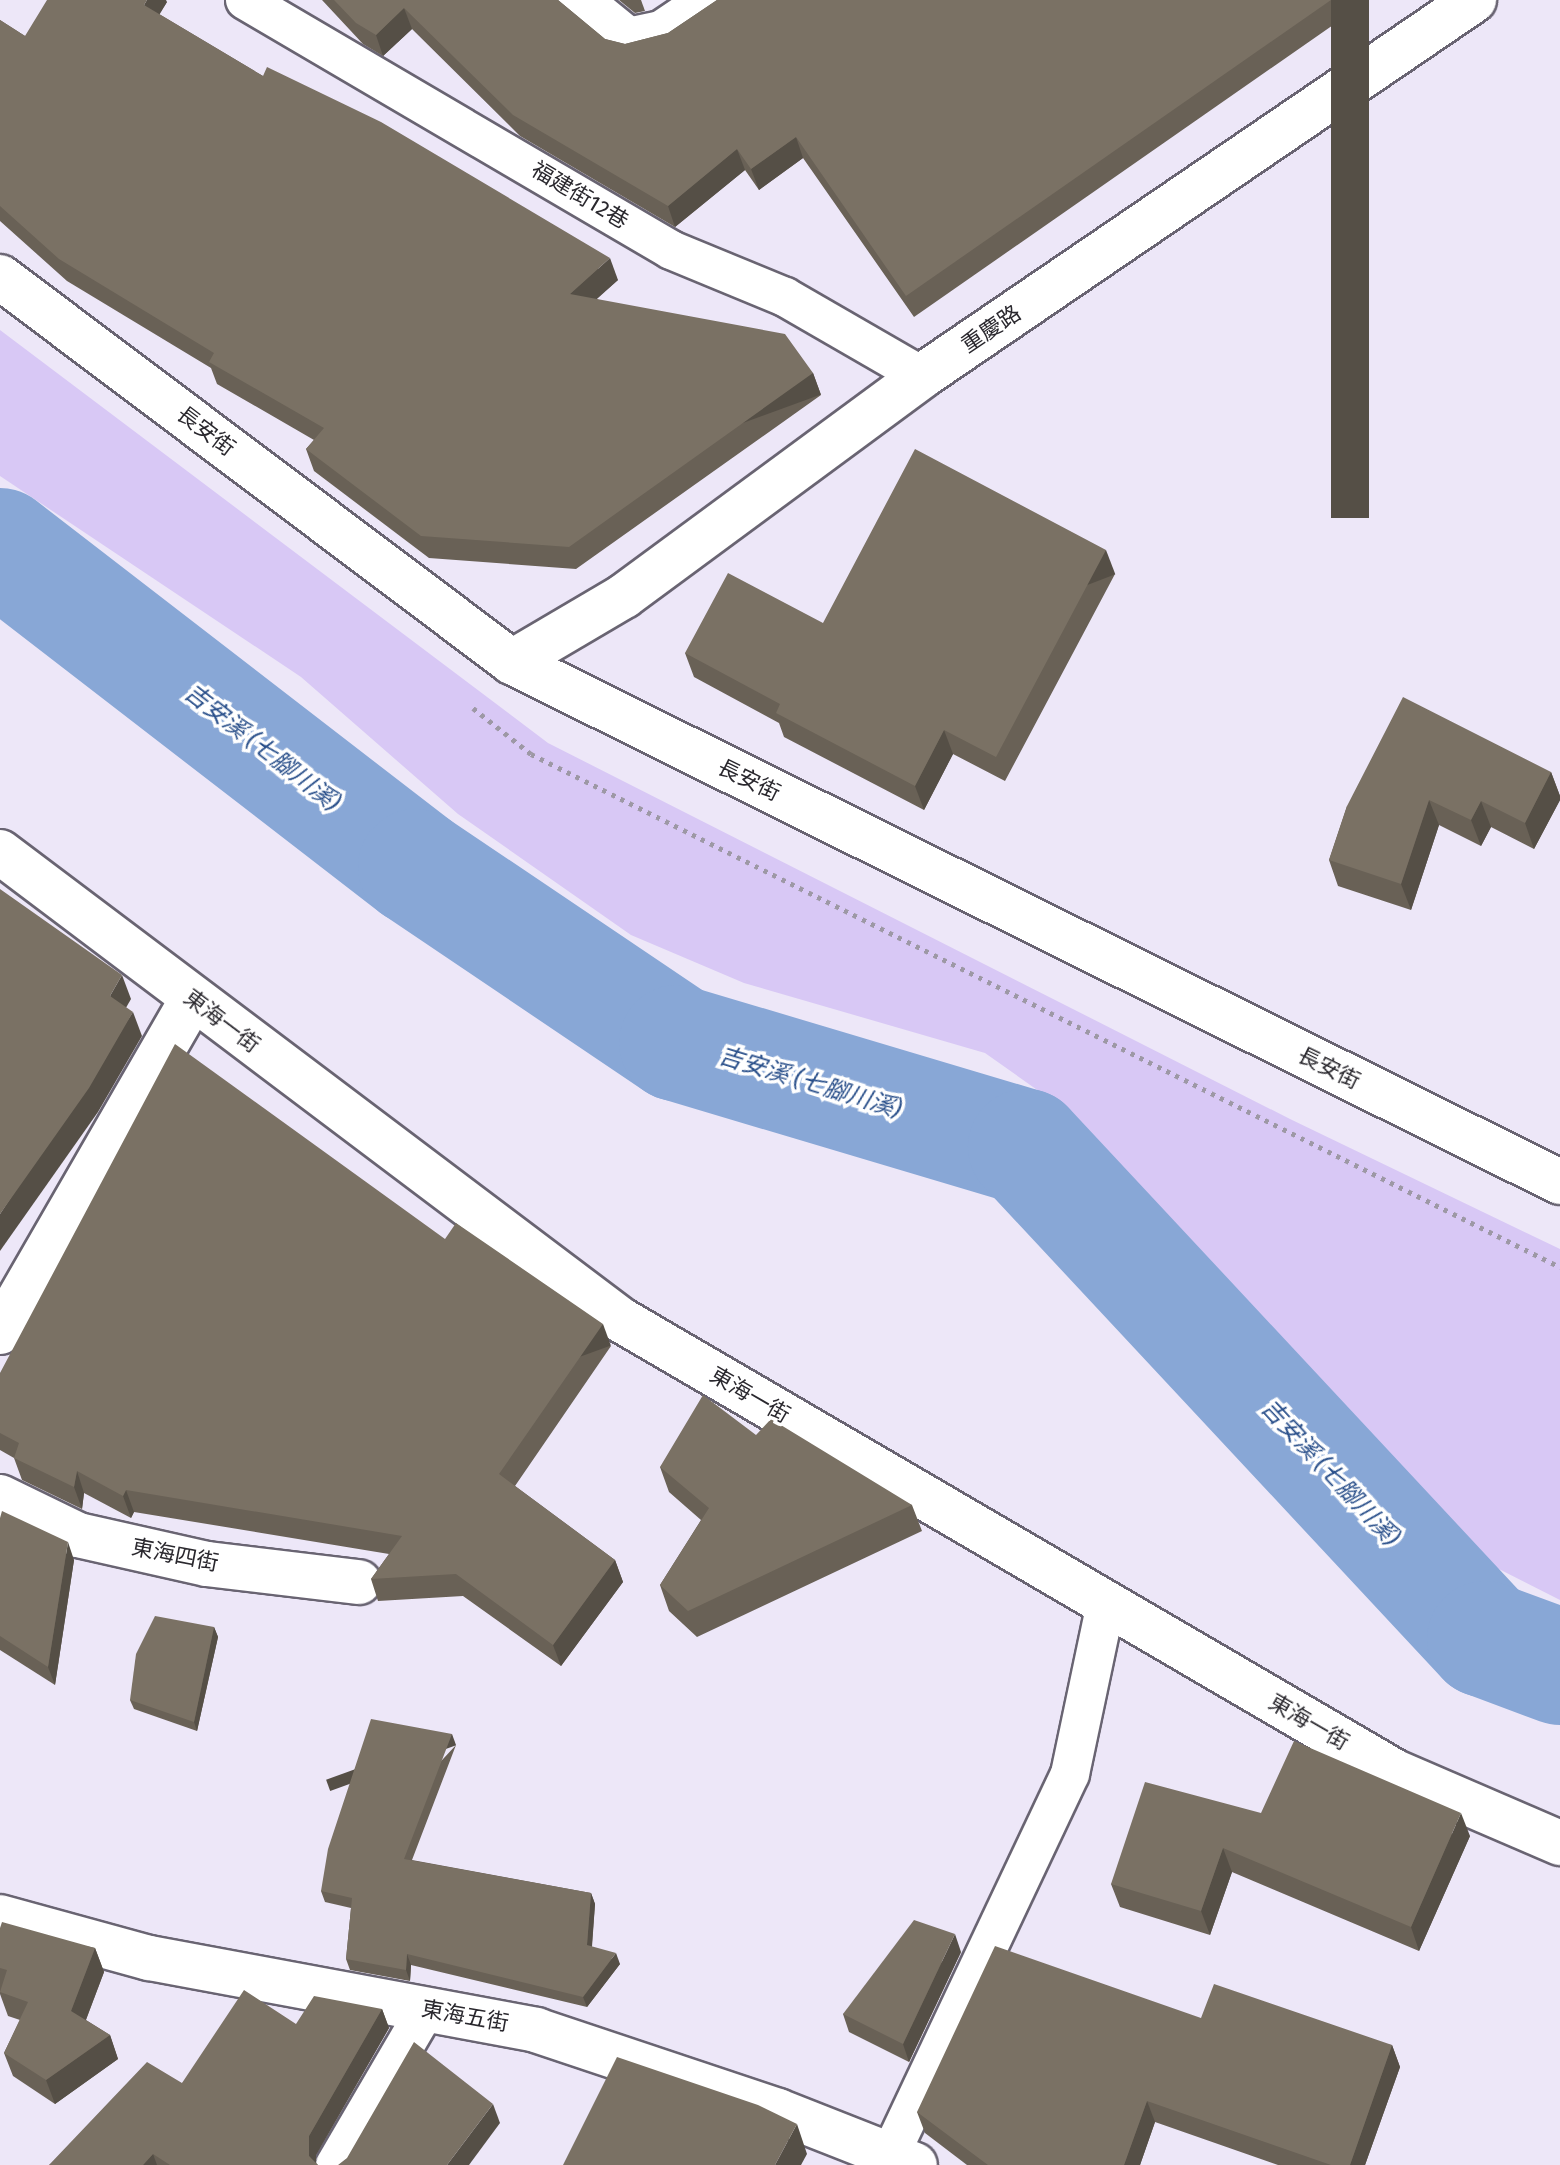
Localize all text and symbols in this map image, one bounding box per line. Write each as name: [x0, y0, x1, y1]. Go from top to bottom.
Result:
street label: 福建街12巷: [527, 156, 633, 234]
street label: 重慶路: [956, 300, 1026, 358]
street label: 長安街: [172, 401, 240, 461]
water label: 吉安溪 (七腳川溪): [178, 678, 346, 818]
street label: 長安街: [714, 754, 784, 806]
street label: 東海一街: [179, 984, 265, 1058]
water label: 吉安溪 (七腳川溪): [715, 1042, 905, 1124]
street label: 長安街: [1294, 1042, 1364, 1094]
street label: 東海一街: [705, 1362, 795, 1428]
water label: 吉安溪 (七腳川溪): [1255, 1394, 1405, 1552]
street label: 東海四街: [129, 1534, 221, 1576]
street label: 東海一街: [1264, 1689, 1354, 1755]
street label: 東海五街: [419, 1995, 511, 2037]

